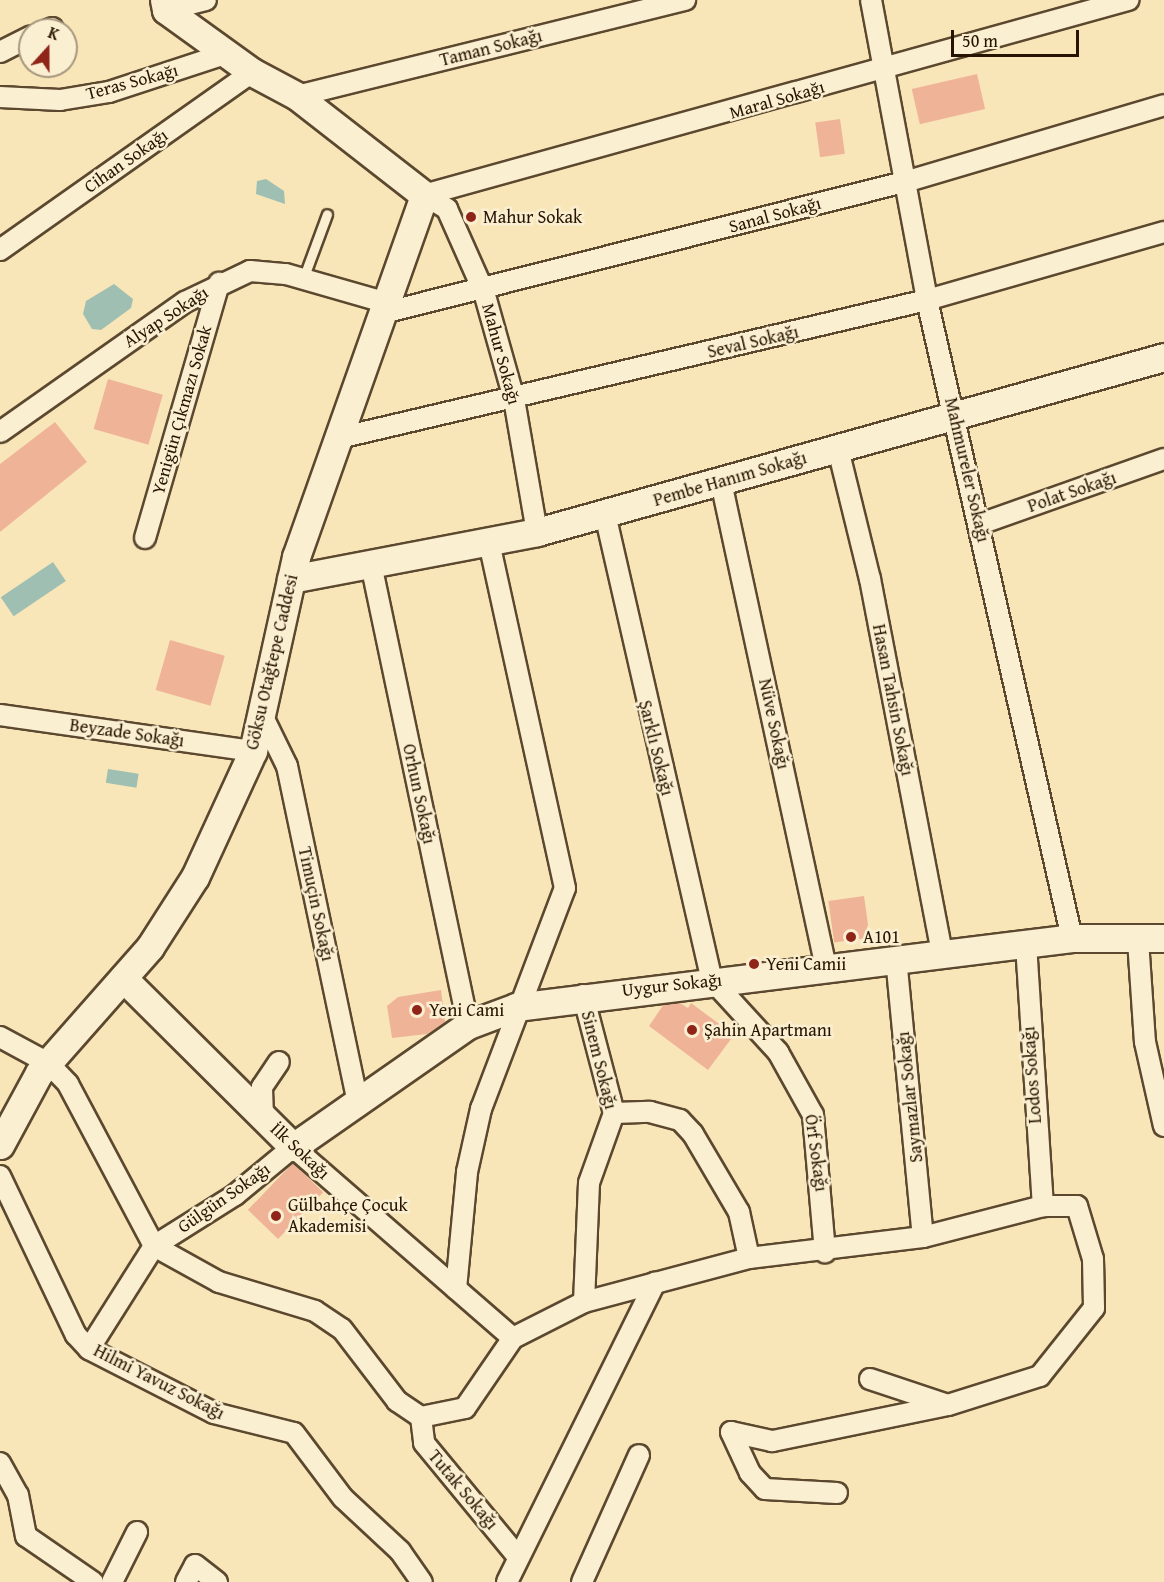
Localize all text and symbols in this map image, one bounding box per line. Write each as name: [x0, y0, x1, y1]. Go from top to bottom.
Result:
north arrow: [18, 18, 78, 78]
scale bar: [954, 18, 1082, 56]
text: K: [45, 20, 63, 46]
street label: Taman Sokağı: [438, 25, 544, 71]
text: 50 m: [962, 27, 998, 54]
street label: Teras Sokağı: [84, 59, 180, 105]
street label: Maral Sokağı: [727, 76, 827, 124]
street label: Cihan Sokağı: [80, 124, 172, 198]
street label: Sanal Sokağı: [727, 192, 823, 238]
place label: Mahur Sokak: [483, 206, 582, 228]
marker: Mahur Sokak: [464, 210, 478, 224]
street label: Alyap Sokağı: [120, 282, 212, 352]
street label: Mahur Sokağı: [477, 301, 525, 407]
street label: Seval Sokağı: [705, 321, 801, 363]
street label: Yenigün Çıkmazı Sokak: [148, 323, 216, 497]
street label: Mahmureler Sokağı: [940, 396, 994, 544]
street label: Pembe Hanım Sokağı: [651, 447, 809, 511]
street label: Polat Sokağı: [1025, 467, 1119, 517]
street label: Göksu Otağtepe Caddesi: [241, 572, 303, 752]
street label: Hasan Tahsin Sokağı: [868, 622, 918, 778]
street label: Nüve Sokağı: [754, 677, 794, 771]
street label: Şarklı Sokağı: [634, 698, 678, 798]
street label: Beyzade Sokağı: [68, 714, 186, 752]
street label: Orhun Sokağı: [398, 742, 440, 846]
street label: Timuçin Sokağı: [293, 845, 339, 963]
place label: A101: [863, 926, 900, 948]
marker: A101: [844, 930, 858, 944]
place label: Yeni Camii: [766, 953, 846, 975]
marker: Yeni Camii: [747, 957, 761, 971]
street label: Uygur Sokağı: [621, 969, 723, 1001]
place label: Yeni Cami: [429, 999, 504, 1021]
marker: Yeni Cami: [410, 1003, 424, 1017]
street label: Sinem Sokağı: [576, 1009, 622, 1111]
place label: Şahin Apartmanı: [704, 1019, 832, 1041]
marker: Şahin Apartmanı: [685, 1023, 699, 1037]
street label: Lodos Sokağı: [1018, 1026, 1046, 1124]
street label: Saymazlar Sokağı: [892, 1030, 928, 1164]
street label: Örf Sokağı: [800, 1113, 832, 1193]
street label: İlk Sokağı: [266, 1118, 334, 1184]
street label: Gülgün Sokağı: [174, 1158, 274, 1238]
place label: Gülbahçe Çocuk Akademisi: [288, 1195, 408, 1238]
marker: Gülbahçe Çocuk Akademisi: [269, 1209, 283, 1223]
street label: Hilmi Yavuz Sokağı: [90, 1340, 228, 1424]
street label: Tutak Sokağı: [423, 1446, 503, 1534]

